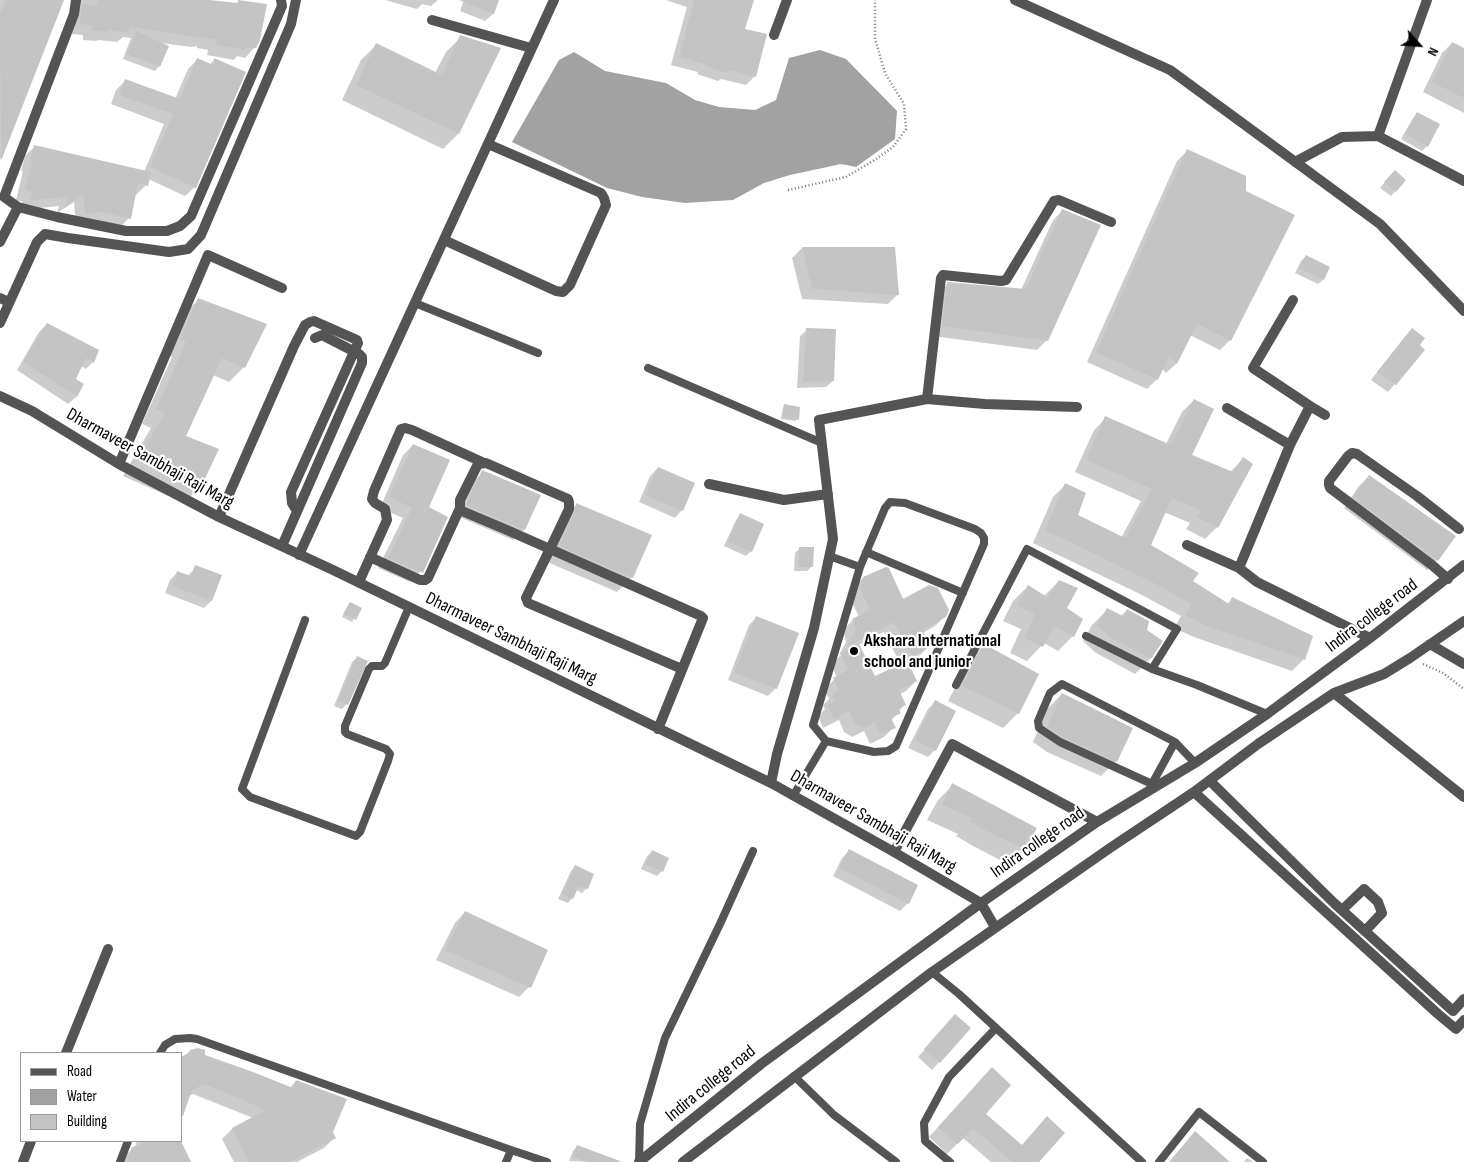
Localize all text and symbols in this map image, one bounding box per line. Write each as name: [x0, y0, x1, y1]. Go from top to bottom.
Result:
north arrow: [1394, 20, 1444, 70]
text: N: [1424, 45, 1442, 59]
street label: Dharmaveer Sambhaji Raji Marg: [63, 404, 237, 514]
street label: Indira college road: [1322, 574, 1422, 658]
street label: Dharmaveer Sambhaji Raji Marg: [422, 588, 600, 690]
place label: Akshara International school and junior: [864, 630, 1001, 672]
marker: Akshara International school and junior: [848, 645, 860, 657]
street label: Dharmaveer Sambhaji Raji Marg: [786, 766, 960, 878]
street label: Indira college road: [987, 803, 1089, 883]
street label: Indira college road: [662, 1041, 760, 1127]
legend: [20, 1052, 182, 1142]
text: Road: [67, 1062, 92, 1081]
text: Water: [67, 1087, 97, 1106]
text: Building: [67, 1112, 107, 1131]

